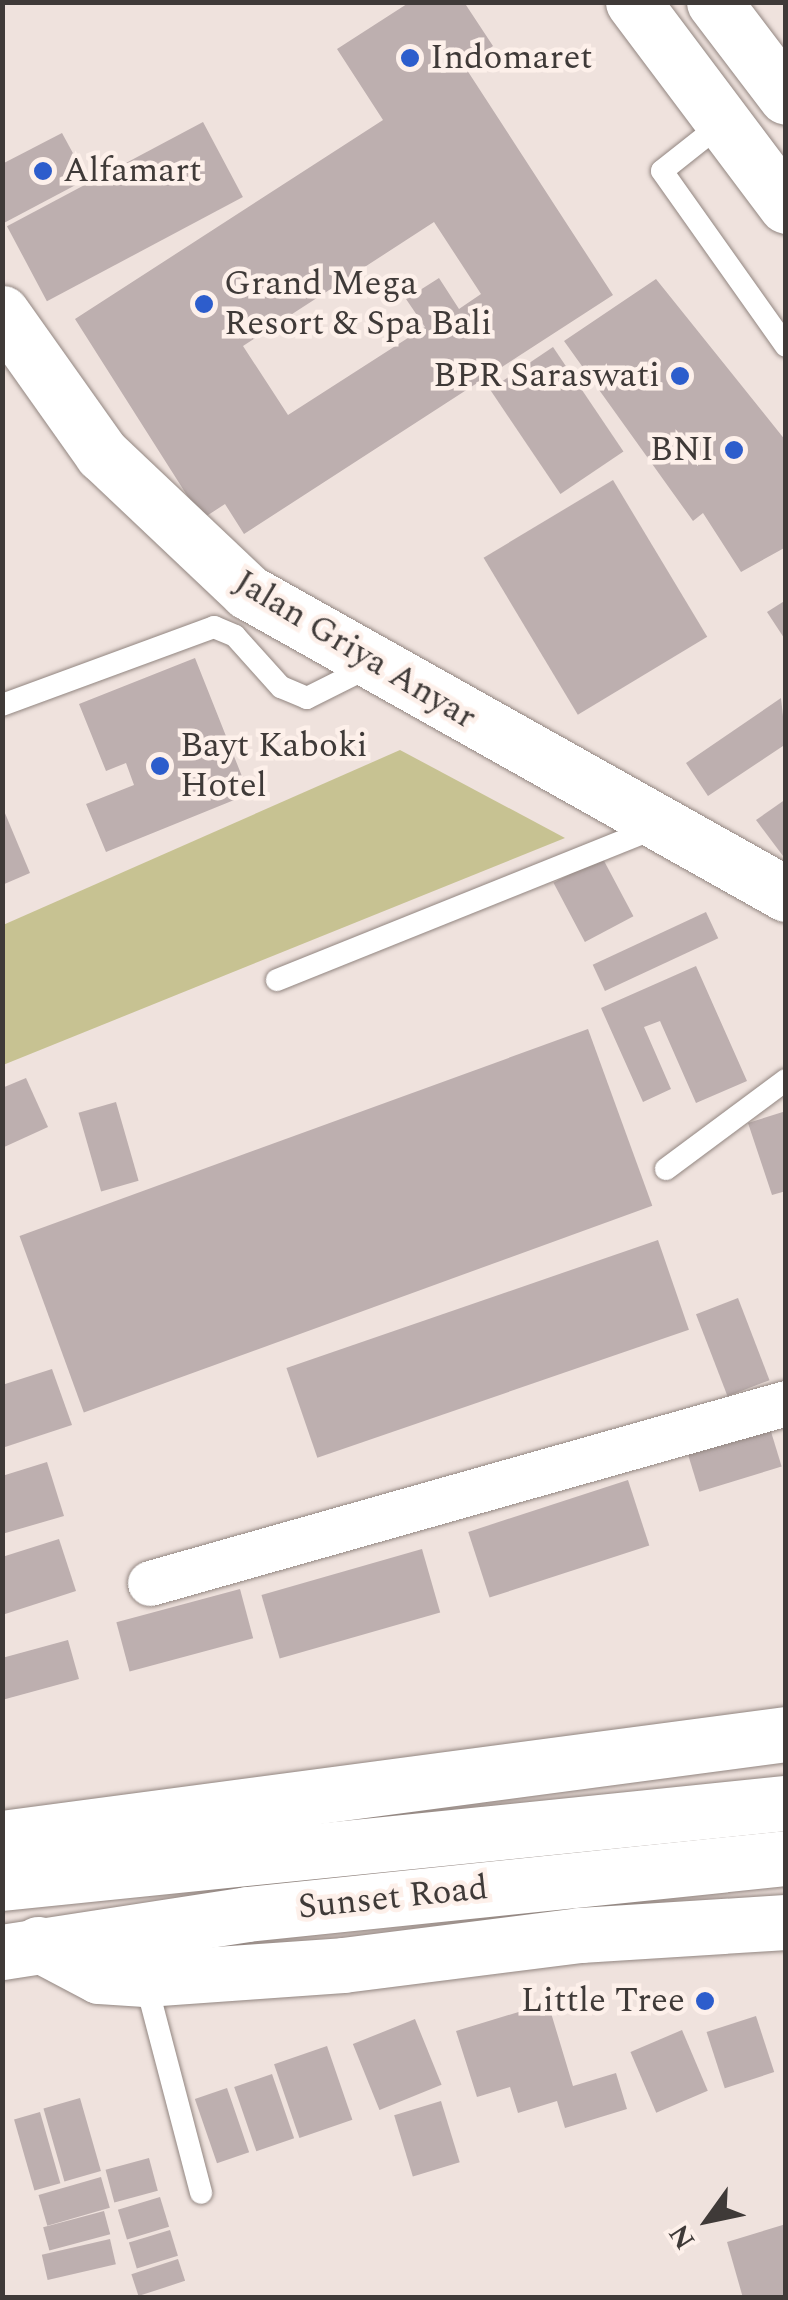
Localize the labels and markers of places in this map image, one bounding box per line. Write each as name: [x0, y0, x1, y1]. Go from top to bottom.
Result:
place label: Indomaret: [430, 37, 593, 79]
marker: Indomaret: [399, 47, 421, 69]
place label: Alfamart: [63, 150, 202, 192]
marker: Alfamart: [32, 160, 54, 182]
place label: Grand Mega Resort & Spa Bali: [224, 263, 492, 345]
marker: Grand Mega Resort & Spa Bali: [193, 293, 215, 315]
place label: BPR Saraswati: [433, 355, 660, 397]
marker: BPR Saraswati: [669, 365, 691, 387]
place label: BNI: [650, 429, 714, 471]
marker: BNI: [723, 439, 745, 461]
place label: Bayt Kaboki Hotel: [180, 725, 368, 807]
marker: Bayt Kaboki Hotel: [149, 755, 171, 777]
place label: Little Tree: [521, 1980, 685, 2022]
marker: Little Tree: [694, 1990, 716, 2012]

